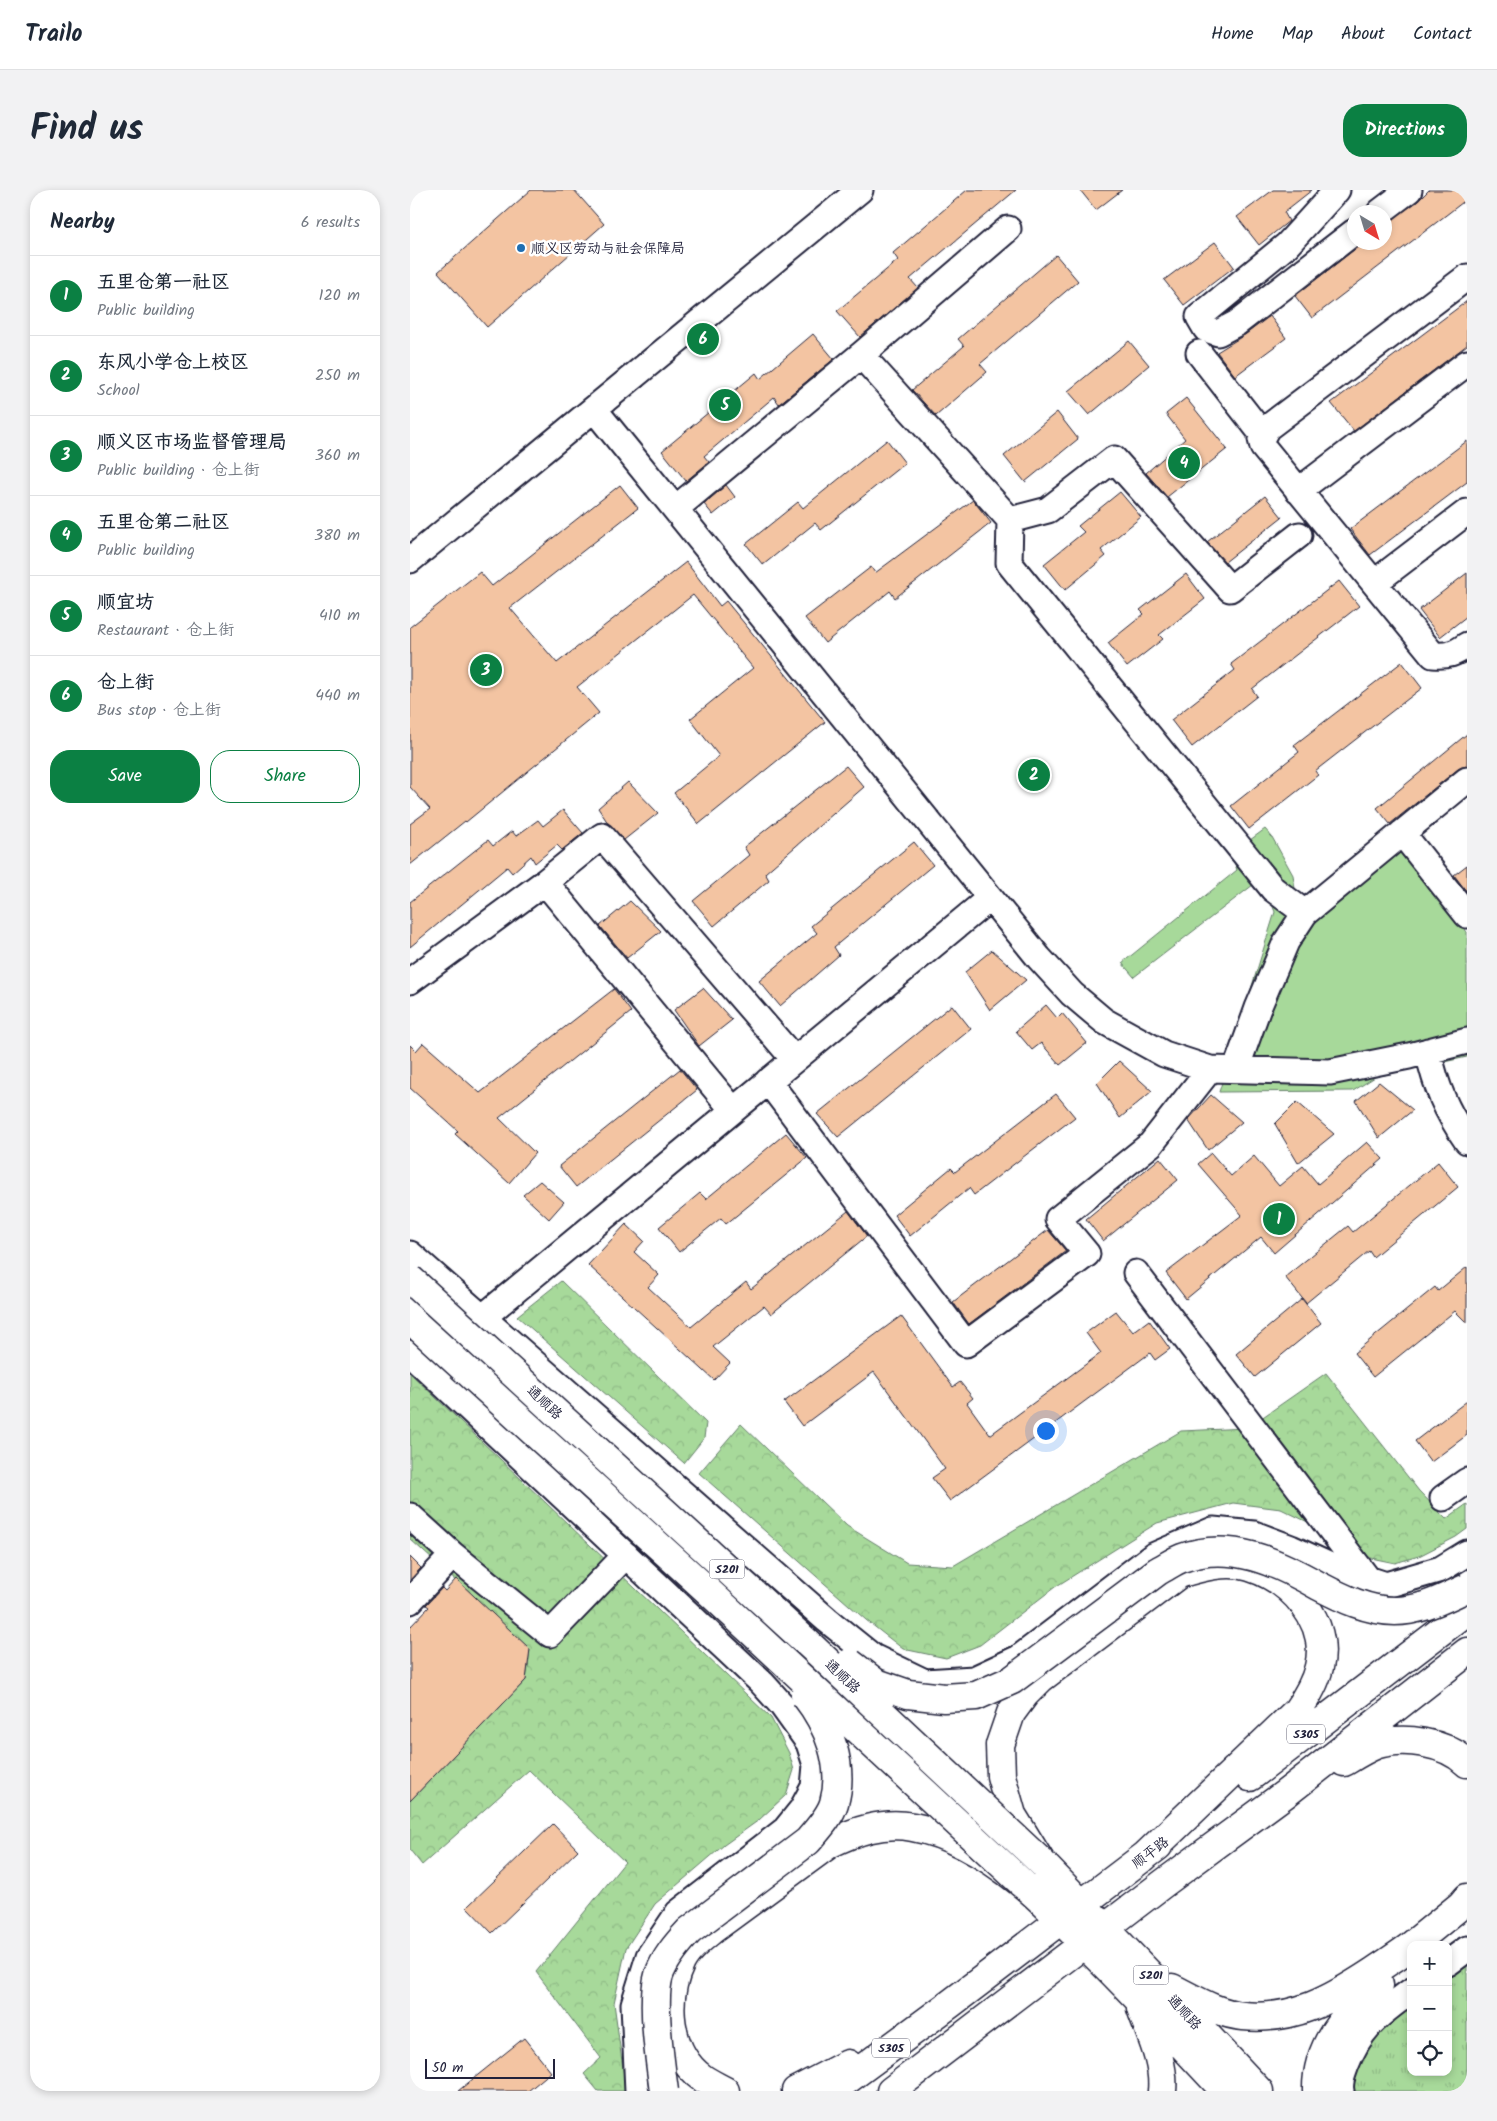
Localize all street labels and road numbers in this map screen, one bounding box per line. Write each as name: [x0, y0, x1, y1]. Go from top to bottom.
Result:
street label: 通顺路: [521, 1380, 567, 1425]
road number: S201: [710, 1560, 744, 1578]
street label: 通顺路: [819, 1654, 865, 1699]
road number: S305: [1287, 1725, 1325, 1744]
street label: 顺平路: [1127, 1831, 1174, 1874]
road number: S201: [1134, 1966, 1168, 1984]
street label: 通顺路: [1162, 1990, 1207, 2036]
road number: S305: [872, 2039, 910, 2058]

